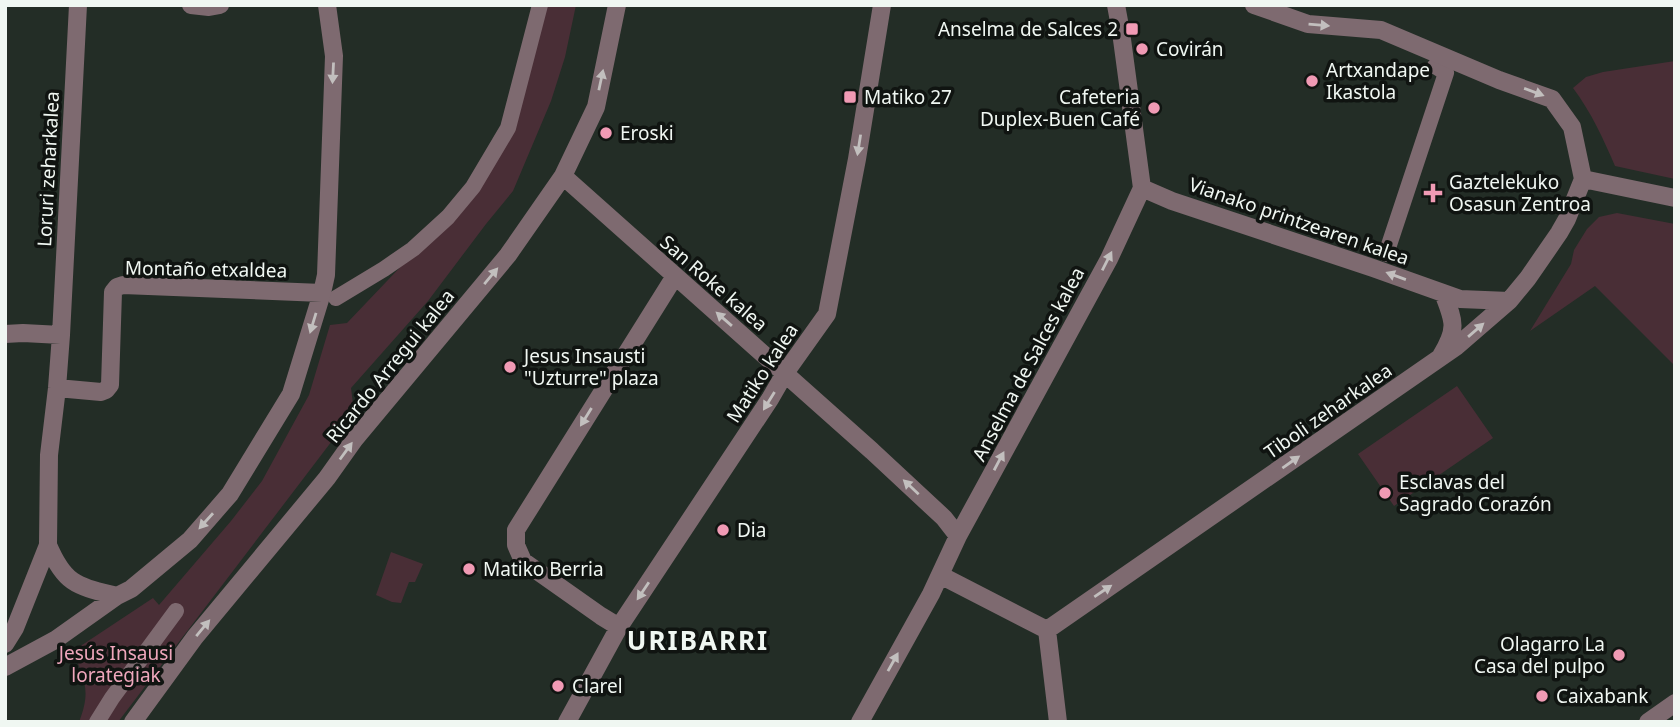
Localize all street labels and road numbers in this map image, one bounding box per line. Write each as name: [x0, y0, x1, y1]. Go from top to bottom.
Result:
street label: Loruri zeharkalea: [31, 91, 65, 247]
street label: Vianako printzearen kalea: [1185, 171, 1413, 271]
street label: San Roke kalea: [655, 229, 773, 337]
street label: Montaño etxaldea: [125, 255, 287, 283]
street label: Anselma de Salces kalea: [966, 262, 1090, 466]
street label: Ricardo Arregui kalea: [320, 284, 460, 448]
street label: Matiko kalea: [720, 318, 804, 428]
street label: Tiboli zeharkalea: [1259, 357, 1397, 465]

